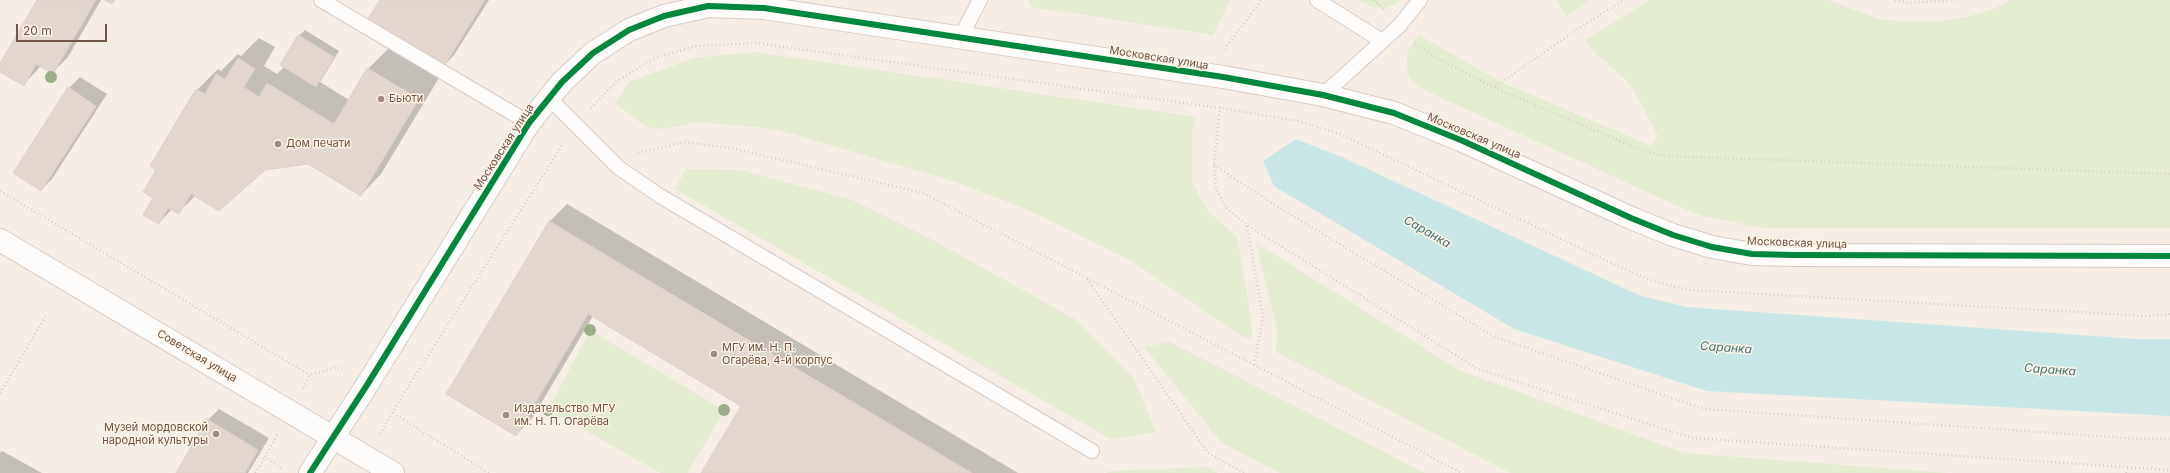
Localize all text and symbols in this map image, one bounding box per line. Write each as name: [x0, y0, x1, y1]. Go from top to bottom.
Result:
scale bar: [18, 16, 109, 42]
text: 20 m: [23, 23, 52, 38]
street label: Московская улица: [1108, 44, 1210, 72]
place label: Бьюти: [389, 92, 423, 106]
marker: Бьюти: [376, 94, 386, 104]
street label: Московская улица: [471, 101, 537, 193]
street label: Московская улица: [1425, 110, 1523, 162]
place label: Дом печати: [286, 137, 350, 151]
marker: Дом печати: [273, 139, 283, 149]
water label: Саранка: [1401, 213, 1453, 251]
street label: Московская улица: [1747, 235, 1847, 251]
street label: Советская улица: [155, 327, 239, 385]
water label: Саранка: [1700, 339, 1752, 357]
place label: МГУ им. Н. П. Огарёва, 4-й корпус: [722, 341, 833, 367]
marker: МГУ им. Н. П. Огарёва, 4-й корпус: [709, 349, 719, 359]
water label: Саранка: [2024, 361, 2076, 379]
place label: Издательство МГУ им. Н. П. Огарёва: [514, 402, 615, 428]
marker: Издательство МГУ им. Н. П. Огарёва: [501, 410, 511, 420]
place label: Музей мордовской народной культуры: [102, 421, 208, 447]
marker: Музей мордовской народной культуры: [211, 429, 221, 439]

